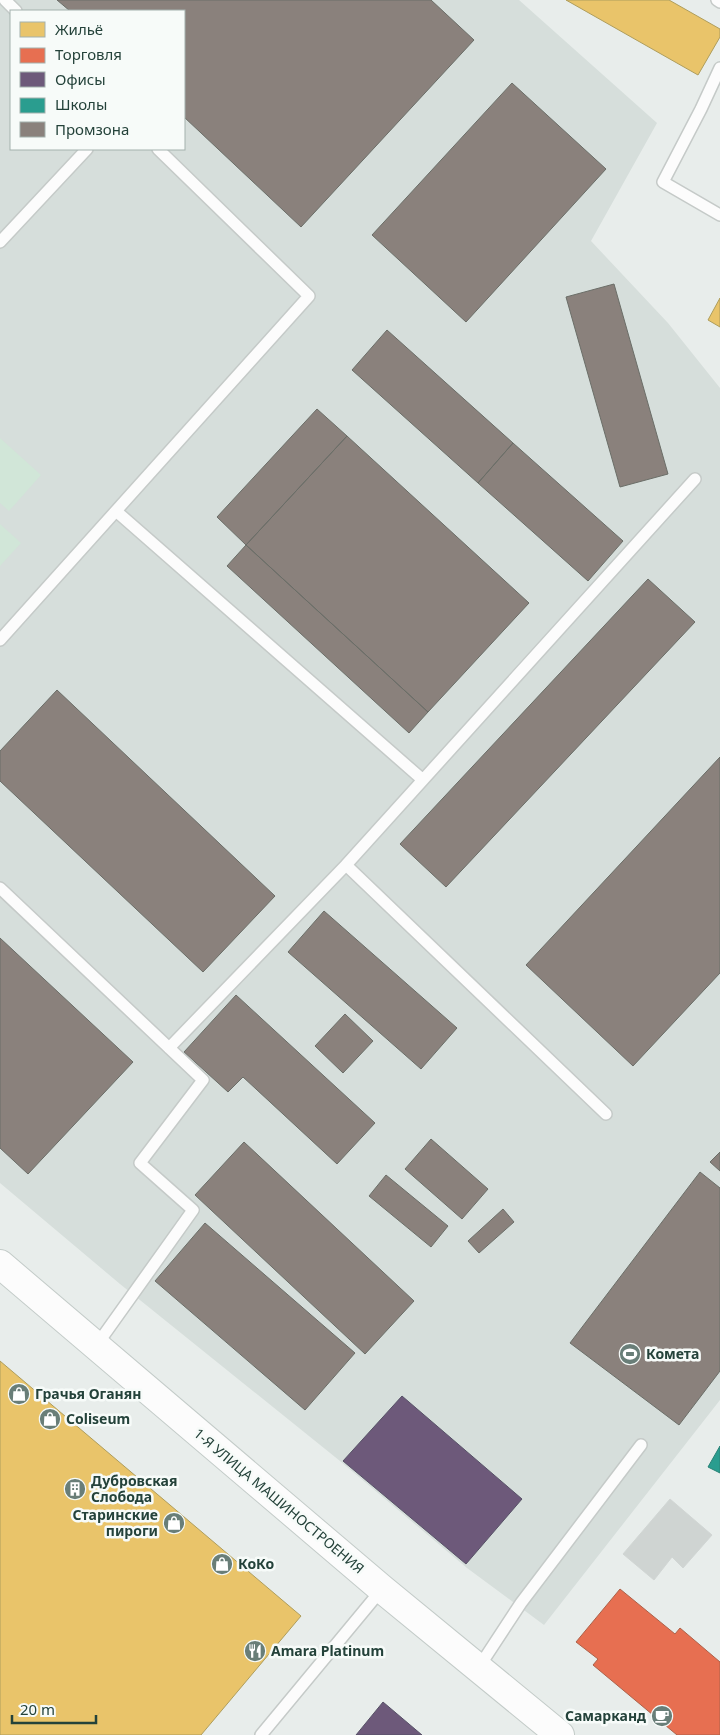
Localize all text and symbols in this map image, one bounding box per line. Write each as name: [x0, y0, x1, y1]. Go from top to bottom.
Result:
legend: [10, 10, 185, 150]
text: Жильё: [55, 19, 103, 39]
text: Торговля: [55, 44, 122, 64]
text: Офисы: [55, 69, 106, 89]
text: Школы: [55, 94, 107, 114]
text: Промзона: [55, 119, 129, 139]
sports icon: Комета: [618, 1342, 642, 1366]
place label: Комета: [646, 1344, 699, 1363]
shop icon: Грачья Оганян: [7, 1382, 31, 1406]
place label: Грачья Оганян: [35, 1384, 141, 1403]
shop icon: Coliseum: [38, 1407, 62, 1431]
place label: Coliseum: [66, 1409, 130, 1428]
street label: 1-Я УЛИЦА МАШИНОСТРОЕНИЯ: [190, 1424, 369, 1578]
place label: Дубровская Слобода: [91, 1471, 177, 1506]
building icon: Дубровская Слобода: [63, 1477, 87, 1501]
place label: Старинские пироги: [72, 1505, 158, 1540]
shop icon: Старинские пироги: [162, 1511, 186, 1535]
shop icon: КоКо: [210, 1552, 234, 1576]
place label: КоКо: [238, 1554, 275, 1573]
restaurant icon: Amara Platinum: [243, 1639, 267, 1663]
place label: Amara Platinum: [271, 1641, 384, 1660]
scale bar: [12, 1692, 96, 1724]
text: 20 m: [20, 1699, 55, 1719]
cafe icon: Самарканд: [650, 1704, 674, 1728]
place label: Самарканд: [565, 1706, 646, 1725]

